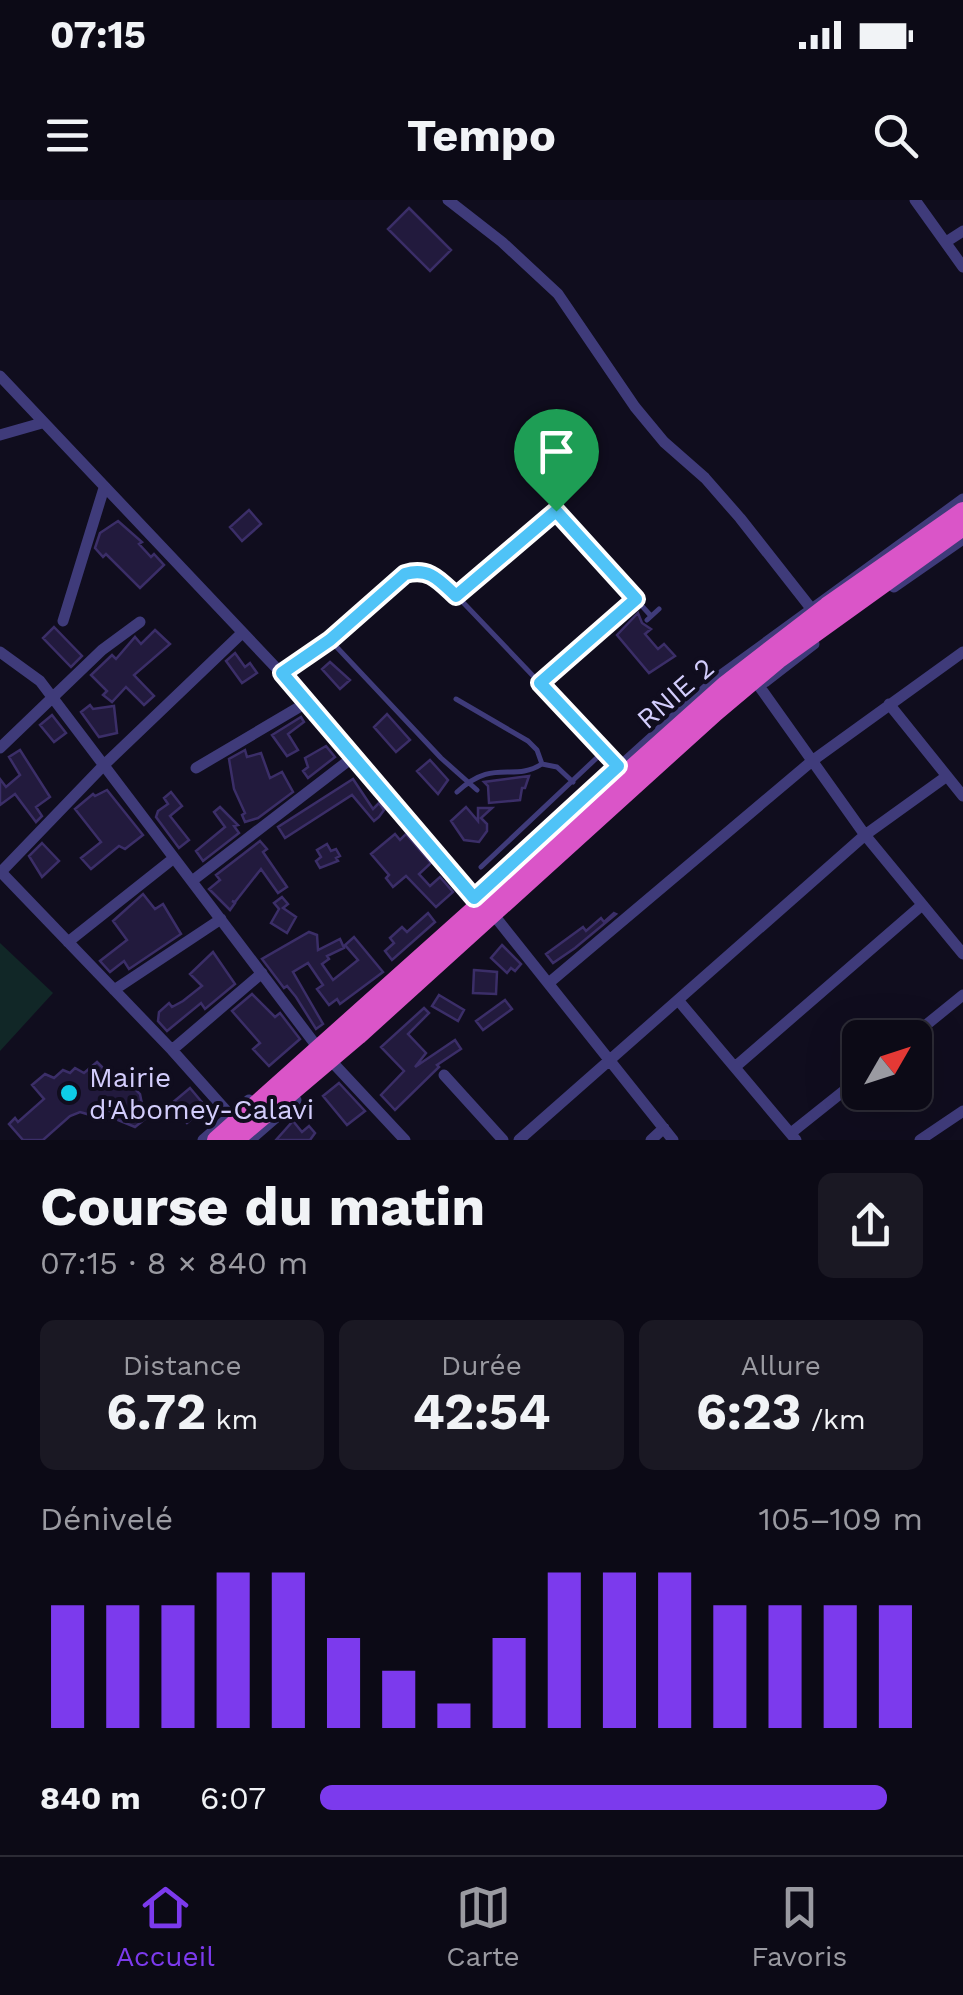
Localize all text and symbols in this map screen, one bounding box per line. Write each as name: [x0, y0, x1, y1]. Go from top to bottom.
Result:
text: 07:15: [50, 13, 146, 57]
icon: menu: [40, 108, 95, 163]
icon: search: [868, 108, 923, 163]
text: Tempo: [407, 109, 556, 162]
pin: [514, 409, 599, 512]
icon: arrive: [529, 424, 584, 479]
street label: RNIE 2: [630, 651, 721, 736]
north arrow: [842, 1020, 932, 1110]
map controls: [842, 1020, 932, 1110]
place label: Mairie d'Abomey-Calavi: [89, 1061, 314, 1126]
marker: Mairie d'Abomey-Calavi: [58, 1082, 80, 1104]
button: share: [818, 1173, 923, 1278]
text: Course du matin: [40, 1174, 485, 1238]
text: 07:15 · 8 × 840 m: [40, 1244, 308, 1282]
text: Distance: [123, 1349, 242, 1382]
text: Durée: [441, 1349, 522, 1382]
text: Allure: [741, 1349, 821, 1382]
text: 6.72: [106, 1382, 206, 1441]
text: 42:54: [412, 1382, 551, 1441]
text: 6:23: [696, 1382, 801, 1441]
text: km: [206, 1403, 258, 1436]
text: /km: [801, 1403, 866, 1436]
text: Dénivelé: [40, 1500, 173, 1538]
text: 105–109 m: [759, 1500, 923, 1538]
text: 840 m: [40, 1779, 141, 1817]
text: 6:07: [200, 1779, 266, 1817]
tab: Accueil: [116, 1880, 215, 1973]
tab: Carte: [446, 1880, 520, 1973]
tab: Favoris: [751, 1880, 847, 1973]

